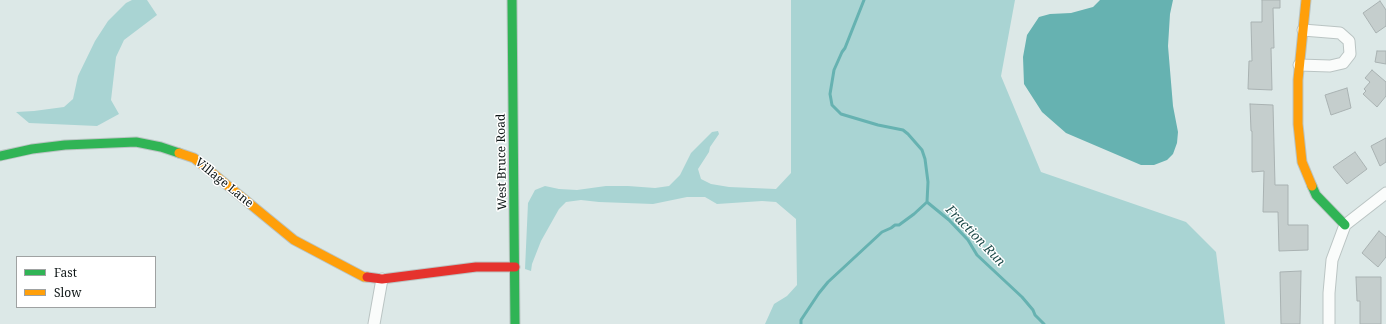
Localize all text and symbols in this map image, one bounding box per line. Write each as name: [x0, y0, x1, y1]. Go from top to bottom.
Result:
street label: West Bruce Road: [494, 114, 510, 210]
street label: Village Lane: [192, 155, 256, 211]
water label: Fraction Run: [942, 202, 1008, 270]
legend: [16, 256, 156, 308]
text: Fast: [54, 264, 77, 281]
text: Slow: [54, 284, 82, 301]

